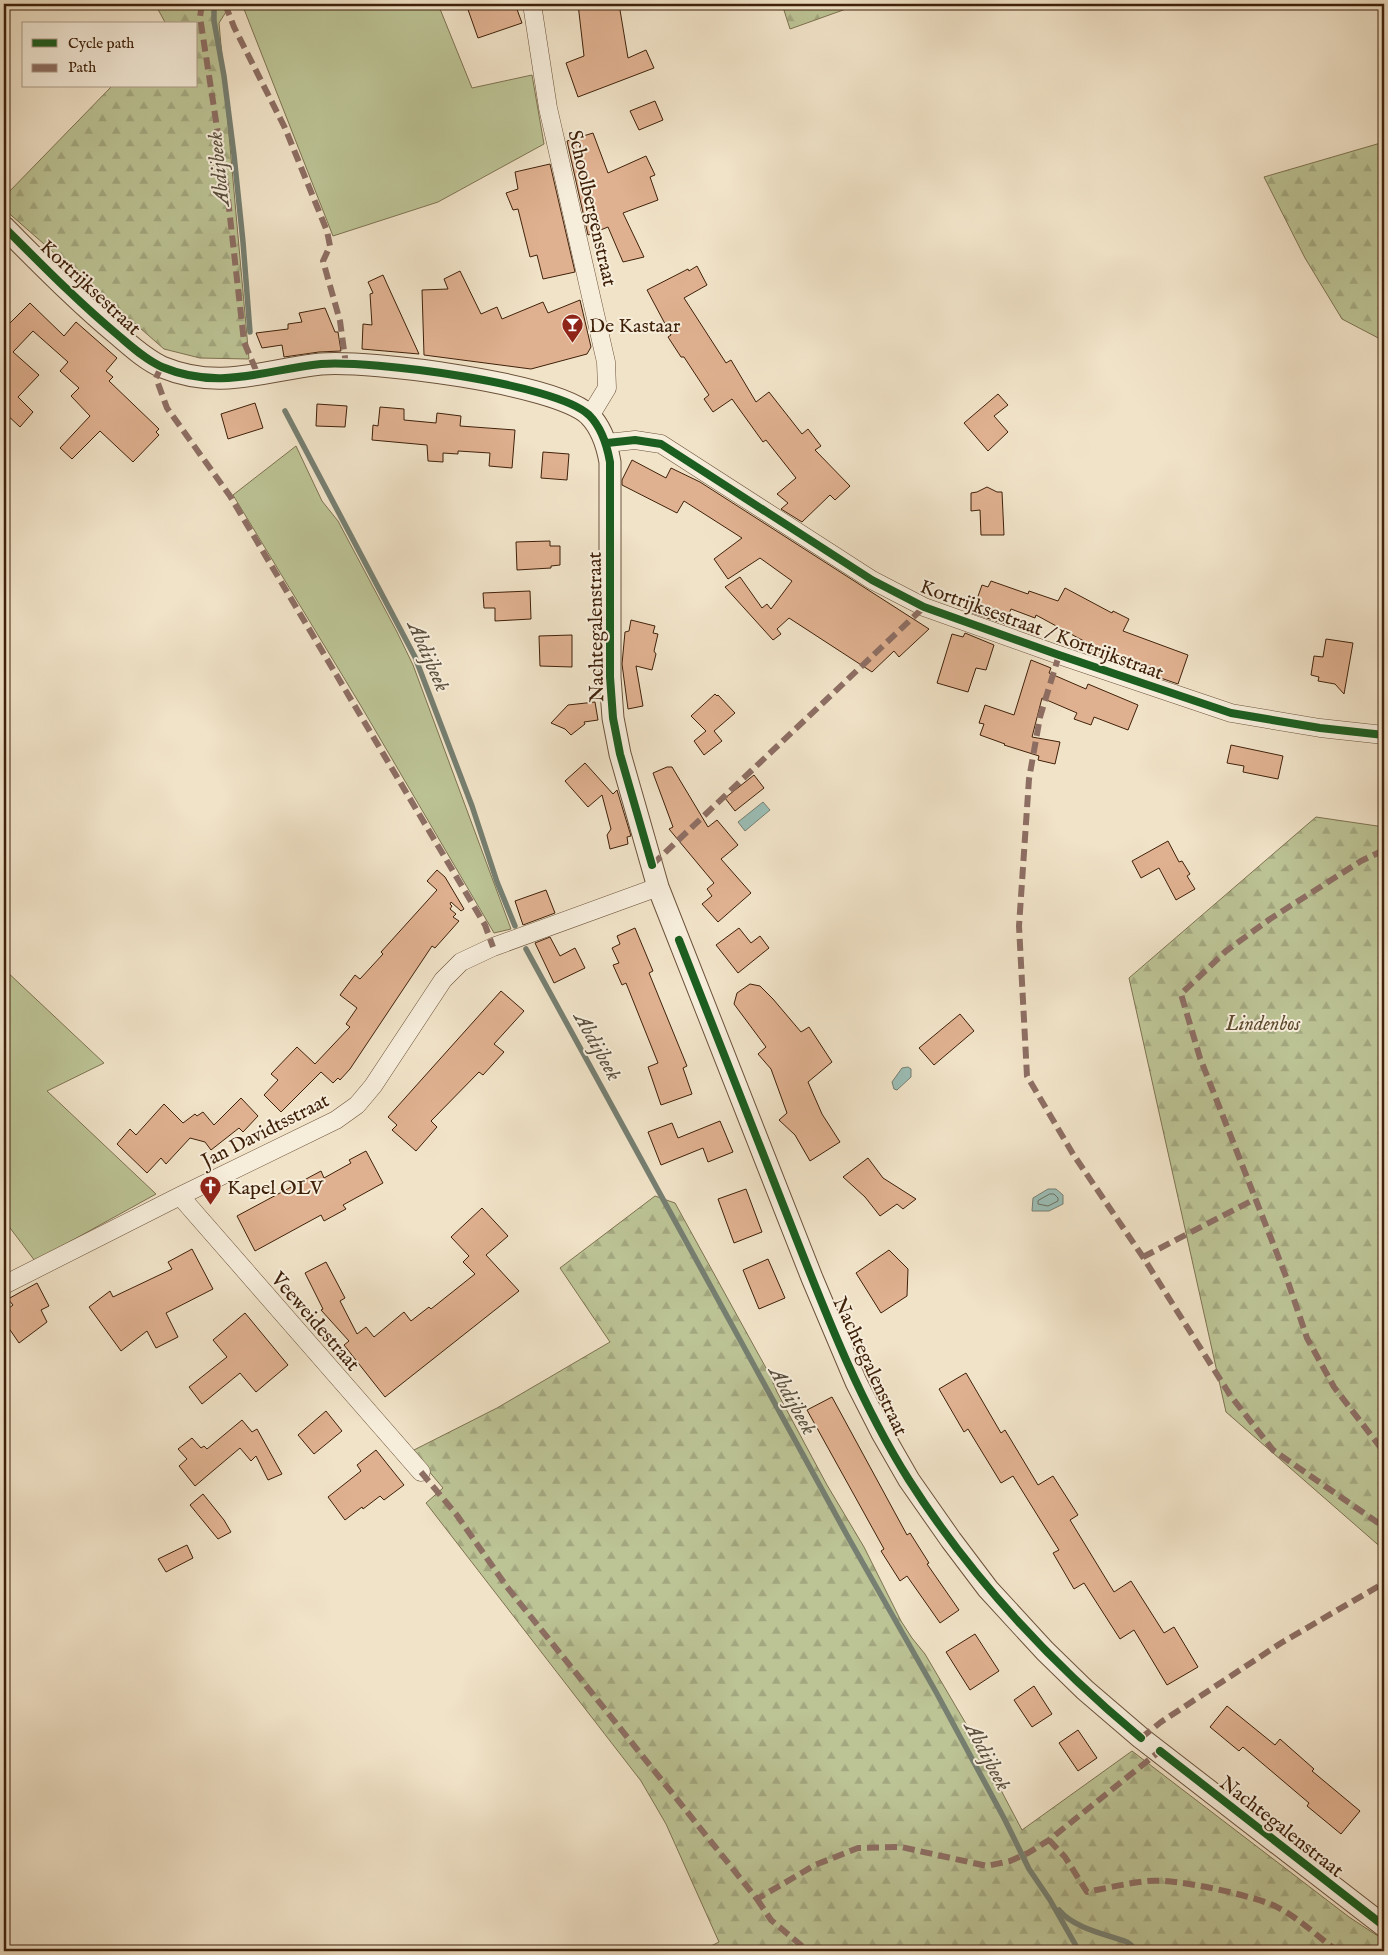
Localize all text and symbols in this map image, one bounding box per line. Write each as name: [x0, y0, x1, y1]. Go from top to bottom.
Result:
legend: [22, 22, 198, 88]
text: Cycle path: [68, 34, 134, 53]
text: Path: [68, 58, 96, 77]
street label: Schoolbergenstraat: [561, 128, 622, 289]
water label: Abdijbeek: [202, 130, 237, 209]
street label: Kortrijksestraat: [34, 235, 146, 341]
bar icon: De Kastaar: [561, 313, 585, 344]
place label: De Kastaar: [589, 314, 681, 339]
street label: Nachtegalenstraat: [583, 551, 610, 703]
street label: Kortrijksestraat / Kortrijkstraat: [916, 575, 1167, 686]
water label: Abdijbeek: [399, 615, 455, 697]
water label: Abdijbeek: [566, 1006, 627, 1086]
park label: Lindenbos: [1225, 1012, 1300, 1037]
street label: Jan Davidtsstraat: [196, 1088, 334, 1175]
church icon: Kapel OLV: [199, 1175, 223, 1206]
place label: Kapel OLV: [227, 1176, 324, 1201]
street label: Veeweidestraat: [264, 1267, 365, 1377]
street label: Nachtegalenstraat: [826, 1293, 913, 1440]
water label: Abdijbeek: [761, 1360, 822, 1440]
water label: Abdijbeek: [956, 1716, 1016, 1796]
street label: Nachtegalenstraat: [1214, 1771, 1348, 1884]

